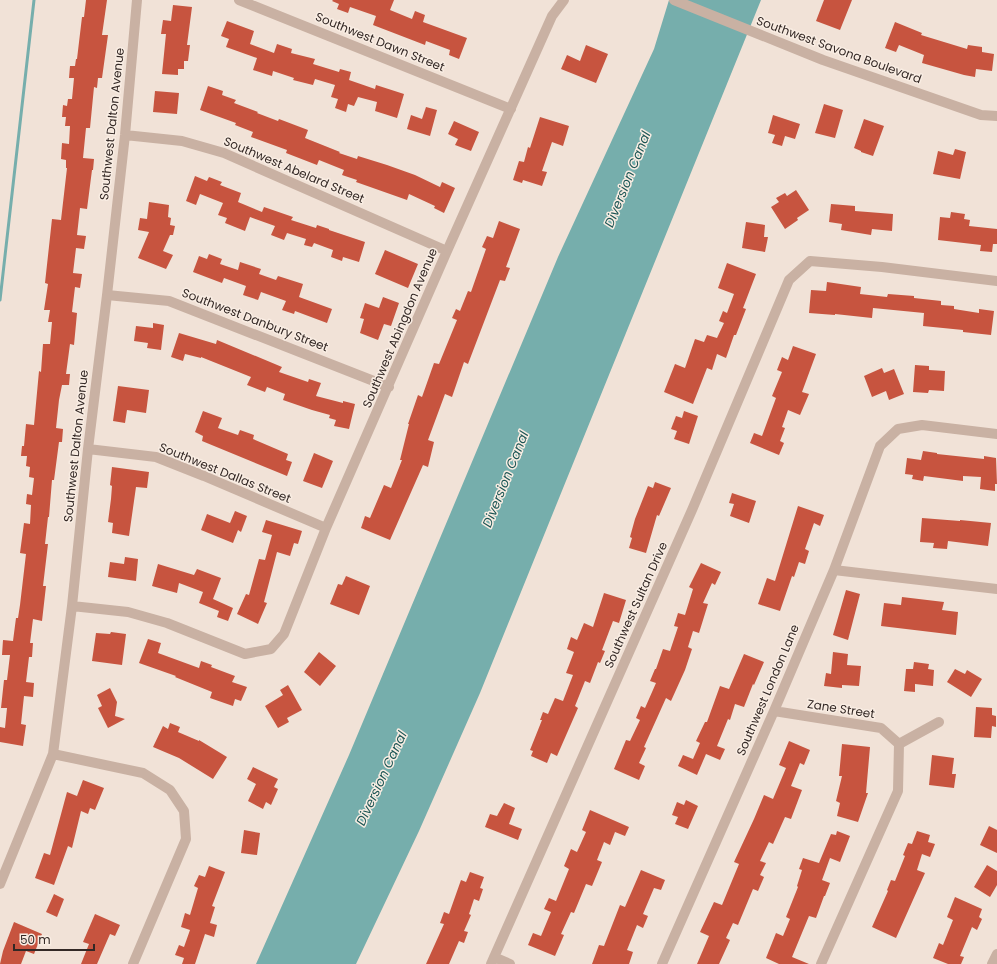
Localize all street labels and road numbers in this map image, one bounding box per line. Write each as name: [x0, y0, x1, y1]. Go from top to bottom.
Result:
street label: Southwest Dawn Street: [313, 8, 447, 75]
street label: Southwest Savona Boulevard: [754, 12, 924, 87]
street label: Southwest Dalton Avenue: [95, 47, 128, 201]
street label: Southwest Abelard Street: [221, 132, 367, 207]
street label: Southwest Abingdon Avenue: [358, 245, 441, 410]
street label: Southwest Danbury Street: [180, 284, 331, 355]
street label: Southwest Dalton Avenue: [59, 369, 92, 523]
street label: Southwest Dallas Street: [157, 438, 294, 507]
street label: Southwest Sultan Drive: [600, 539, 671, 671]
street label: Southwest London Lane: [732, 621, 803, 758]
street label: Zane Street: [806, 695, 876, 722]

